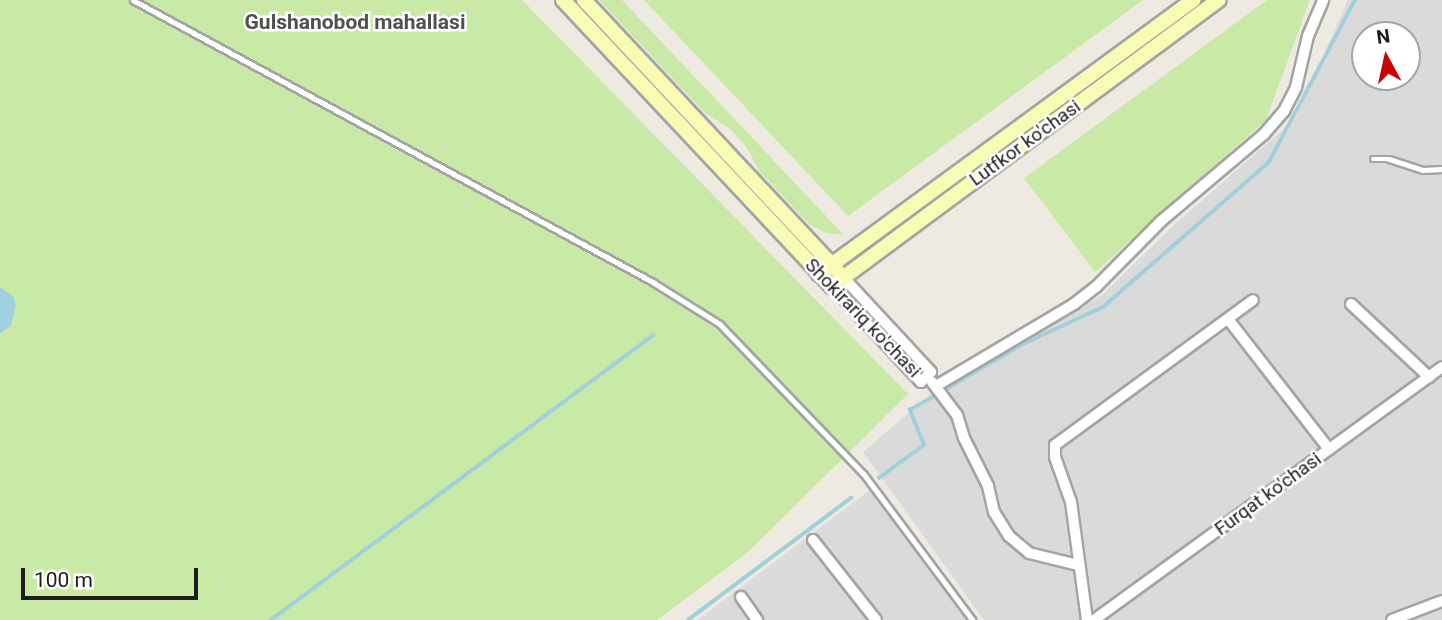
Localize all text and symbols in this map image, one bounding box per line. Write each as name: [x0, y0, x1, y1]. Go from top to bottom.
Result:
district label: Gulshanobod mahallasi: [245, 9, 465, 35]
north arrow: [1351, 21, 1421, 91]
text: N: [1375, 24, 1392, 49]
street label: Lutfkor ko'chasi: [965, 95, 1085, 191]
street label: Shokirariq ko'chasi: [800, 254, 926, 382]
street label: Furqat ko'chasi: [1210, 448, 1326, 540]
scale bar: [24, 554, 201, 598]
text: 100 m: [34, 568, 93, 592]

